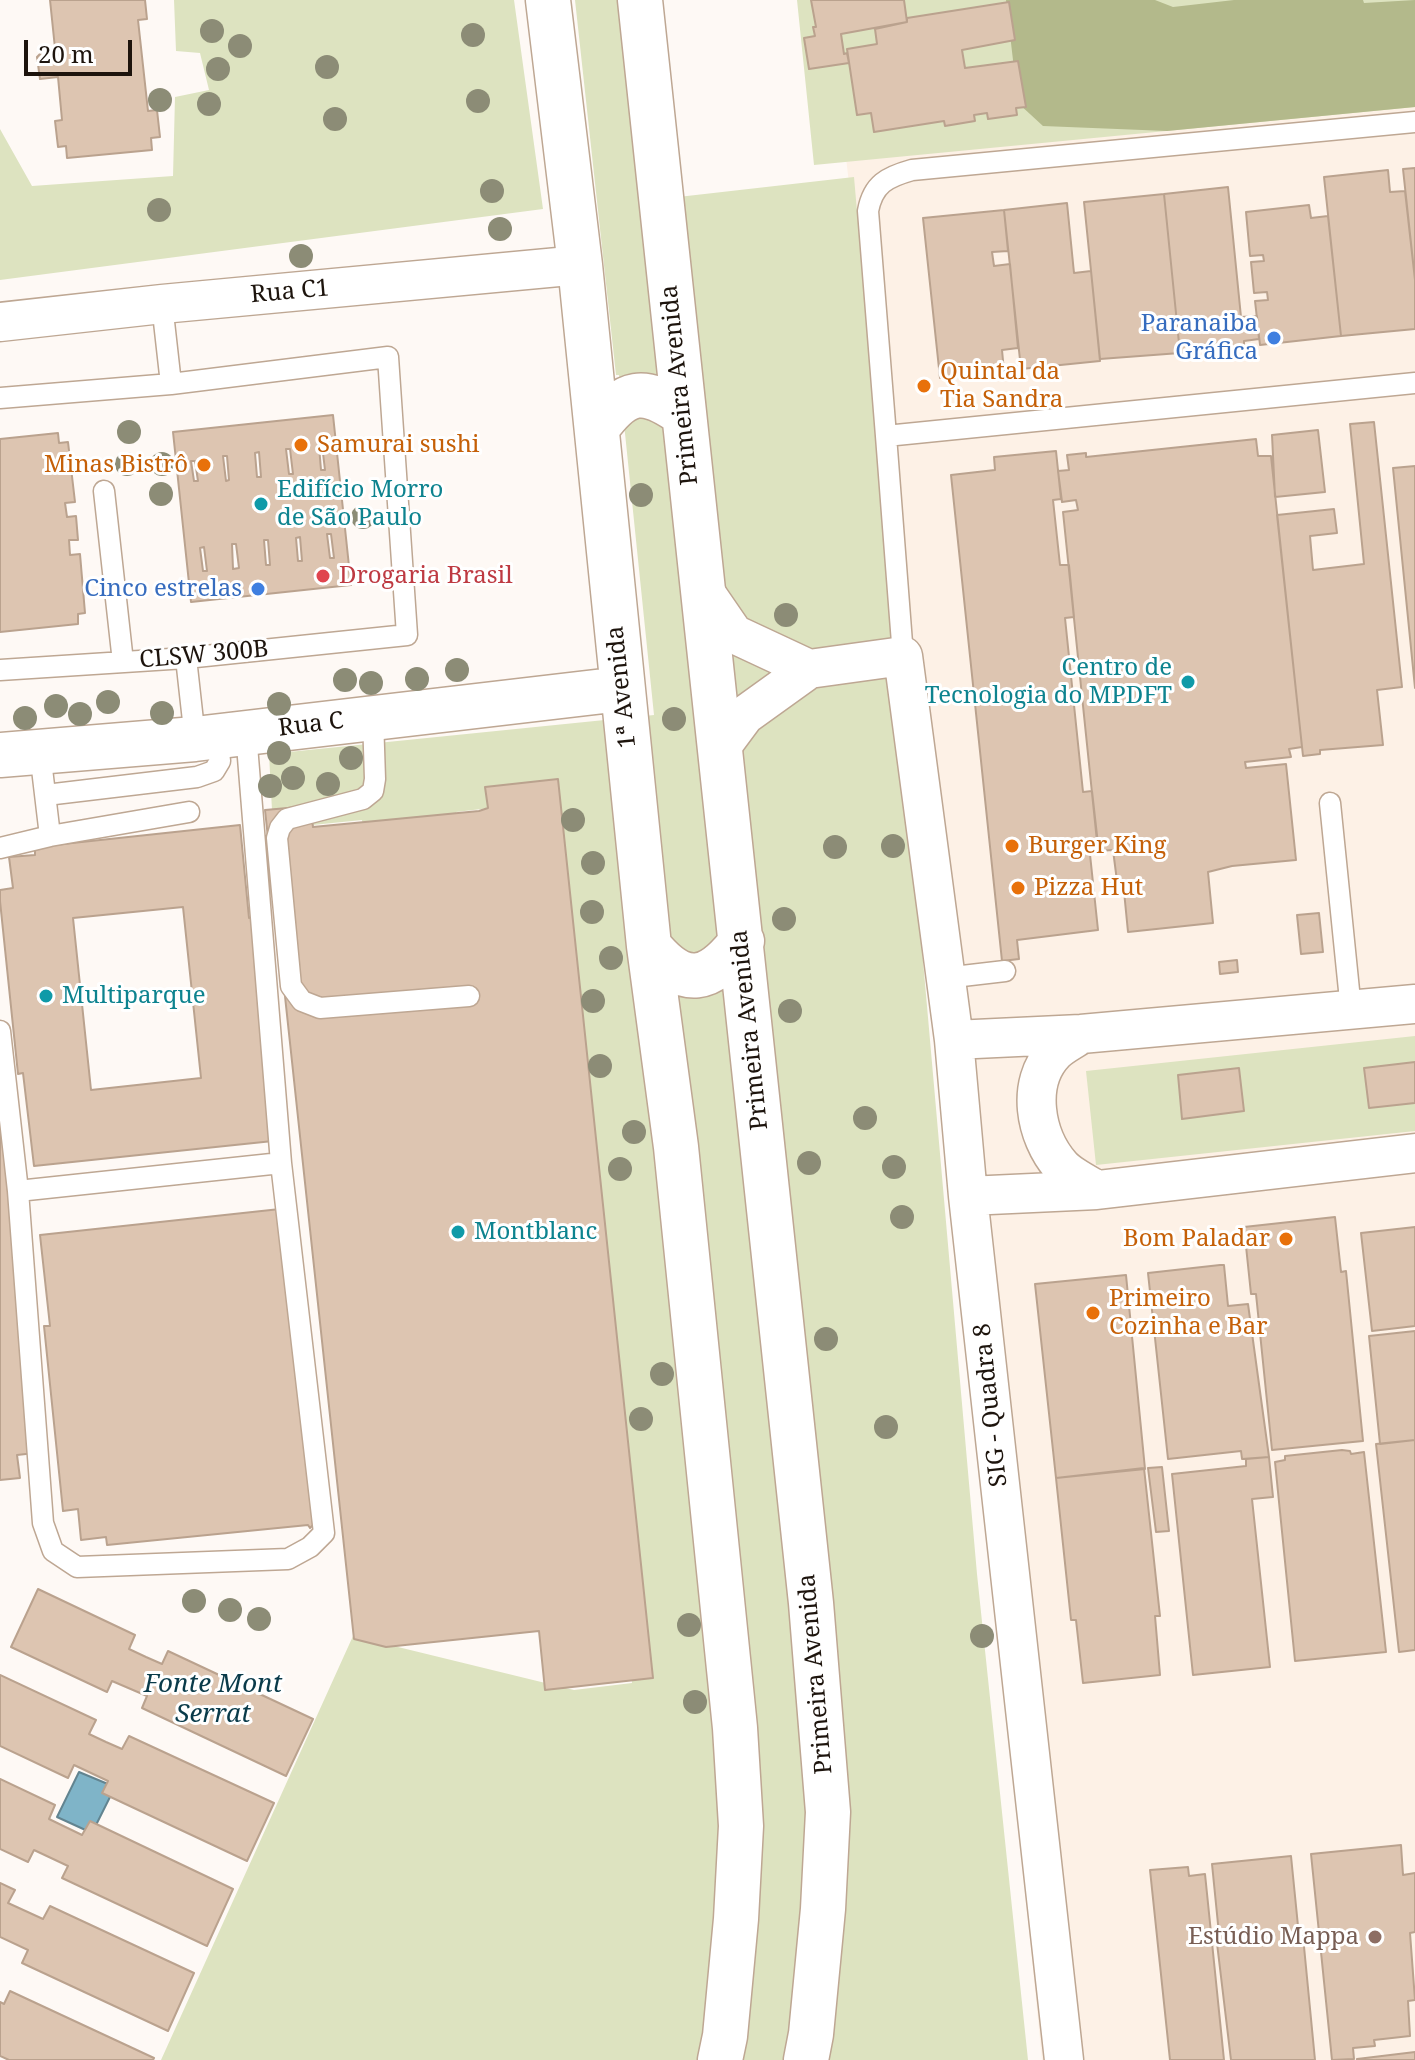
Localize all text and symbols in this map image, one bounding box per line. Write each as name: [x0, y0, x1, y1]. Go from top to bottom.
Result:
scale bar: [28, 24, 136, 74]
text: 20 m: [38, 37, 94, 70]
street label: Rua C1: [249, 274, 331, 310]
street label: Primeira Avenida: [655, 284, 705, 486]
place label: Paranaiba Gráfica: [1141, 310, 1258, 366]
marker: Paranaiba Gráfica: [1265, 329, 1283, 347]
place label: Quintal da Tia Sandra: [940, 358, 1063, 414]
marker: Quintal da Tia Sandra: [915, 377, 933, 395]
place label: Samurai sushi: [317, 431, 480, 459]
marker: Samurai sushi: [292, 436, 310, 454]
place label: Minas Bistrô: [44, 451, 188, 479]
marker: Minas Bistrô: [195, 456, 213, 474]
place label: Edifício Morro de São Paulo: [277, 476, 443, 532]
marker: Edifício Morro de São Paulo: [252, 495, 270, 513]
place label: Drogaria Brasil: [339, 562, 513, 590]
marker: Drogaria Brasil: [314, 567, 332, 585]
place label: Cinco estrelas: [84, 575, 242, 603]
marker: Cinco estrelas: [249, 580, 267, 598]
street label: 1ª Avenida: [601, 625, 643, 749]
street label: CLSW 300B: [138, 635, 270, 675]
place label: Centro de Tecnologia do MPDFT: [925, 654, 1172, 710]
marker: Centro de Tecnologia do MPDFT: [1179, 673, 1197, 691]
street label: Rua C: [277, 707, 345, 743]
place label: Burger King: [1028, 832, 1166, 860]
marker: Burger King: [1003, 837, 1021, 855]
place label: Pizza Hut: [1034, 874, 1143, 902]
marker: Pizza Hut: [1009, 879, 1027, 897]
street label: Primeira Avenida: [725, 929, 775, 1131]
place label: Multiparque: [62, 982, 206, 1010]
marker: Multiparque: [37, 987, 55, 1005]
place label: Montblanc: [474, 1218, 597, 1246]
marker: Montblanc: [449, 1223, 467, 1241]
place label: Bom Paladar: [1123, 1225, 1270, 1253]
marker: Bom Paladar: [1277, 1230, 1295, 1248]
place label: Primeiro Cozinha e Bar: [1109, 1285, 1268, 1341]
marker: Primeiro Cozinha e Bar: [1084, 1304, 1102, 1322]
street label: SIG - Quadra 8: [968, 1322, 1014, 1488]
street label: Primeira Avenida: [793, 1573, 839, 1775]
water label: Fonte Mont Serrat: [144, 1669, 282, 1730]
place label: Estúdio Mappa: [1188, 1923, 1359, 1951]
marker: Estúdio Mappa: [1366, 1928, 1384, 1946]

